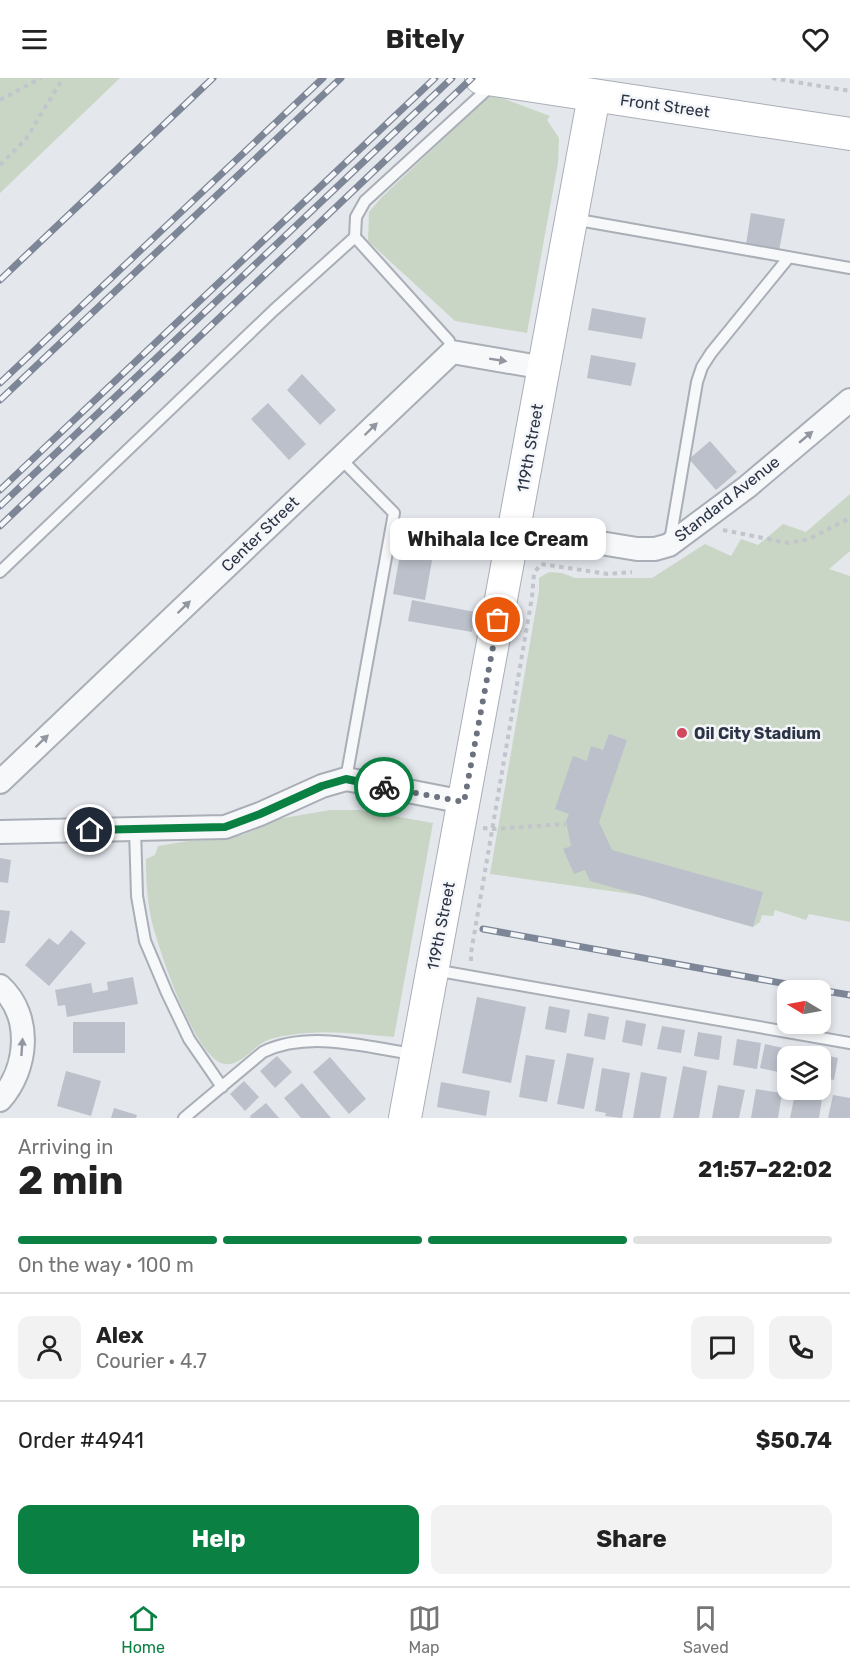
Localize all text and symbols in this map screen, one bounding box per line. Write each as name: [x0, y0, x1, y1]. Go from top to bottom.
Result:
icon: menu: [18, 23, 51, 56]
text: Bitely: [385, 23, 465, 55]
icon: heart: [799, 23, 832, 56]
street label: Front Street: [619, 90, 711, 122]
one-way arrow: [489, 356, 508, 365]
street label: 119th Street: [513, 402, 547, 494]
one-way arrow: [363, 422, 378, 436]
one-way arrow: [798, 432, 813, 444]
street label: Standard Avenue: [671, 452, 783, 546]
street label: Center Street: [217, 492, 303, 576]
callout: Whihala Ice Cream: [390, 518, 606, 560]
text: Whihala Ice Cream: [407, 527, 589, 551]
pin: [472, 594, 523, 645]
one-way arrow: [176, 600, 191, 614]
icon: bag: [481, 603, 514, 636]
place label: Oil City Stadium: [694, 724, 821, 743]
marker: Oil City Stadium: [675, 726, 689, 740]
one-way arrow: [35, 735, 49, 749]
courier: [354, 757, 414, 817]
icon: bike: [368, 771, 401, 804]
pin: [64, 804, 115, 855]
icon: home: [73, 813, 106, 846]
street label: 119th Street: [423, 880, 459, 972]
north arrow: [777, 980, 831, 1034]
map controls: [777, 980, 831, 1100]
one-way arrow: [18, 1037, 27, 1056]
button: layers: [777, 1046, 831, 1100]
text: Arriving in: [18, 1135, 113, 1159]
text: 21:57–22:02: [698, 1156, 832, 1183]
text: 2 min: [18, 1158, 124, 1204]
text: On the way · 100 m: [18, 1253, 194, 1277]
button: person: [18, 1316, 81, 1379]
button: chat: [691, 1316, 754, 1379]
button: phone: [769, 1316, 832, 1379]
text: Alex: [96, 1322, 144, 1349]
text: Courier · 4.7: [96, 1349, 207, 1373]
text: Order #4941: [18, 1427, 144, 1454]
text: $50.74: [756, 1427, 832, 1454]
button: Help: [18, 1505, 419, 1574]
button: Share: [431, 1505, 832, 1574]
tab: Home: [121, 1602, 165, 1657]
tab: Map: [408, 1602, 441, 1657]
tab: Saved: [683, 1602, 729, 1657]

